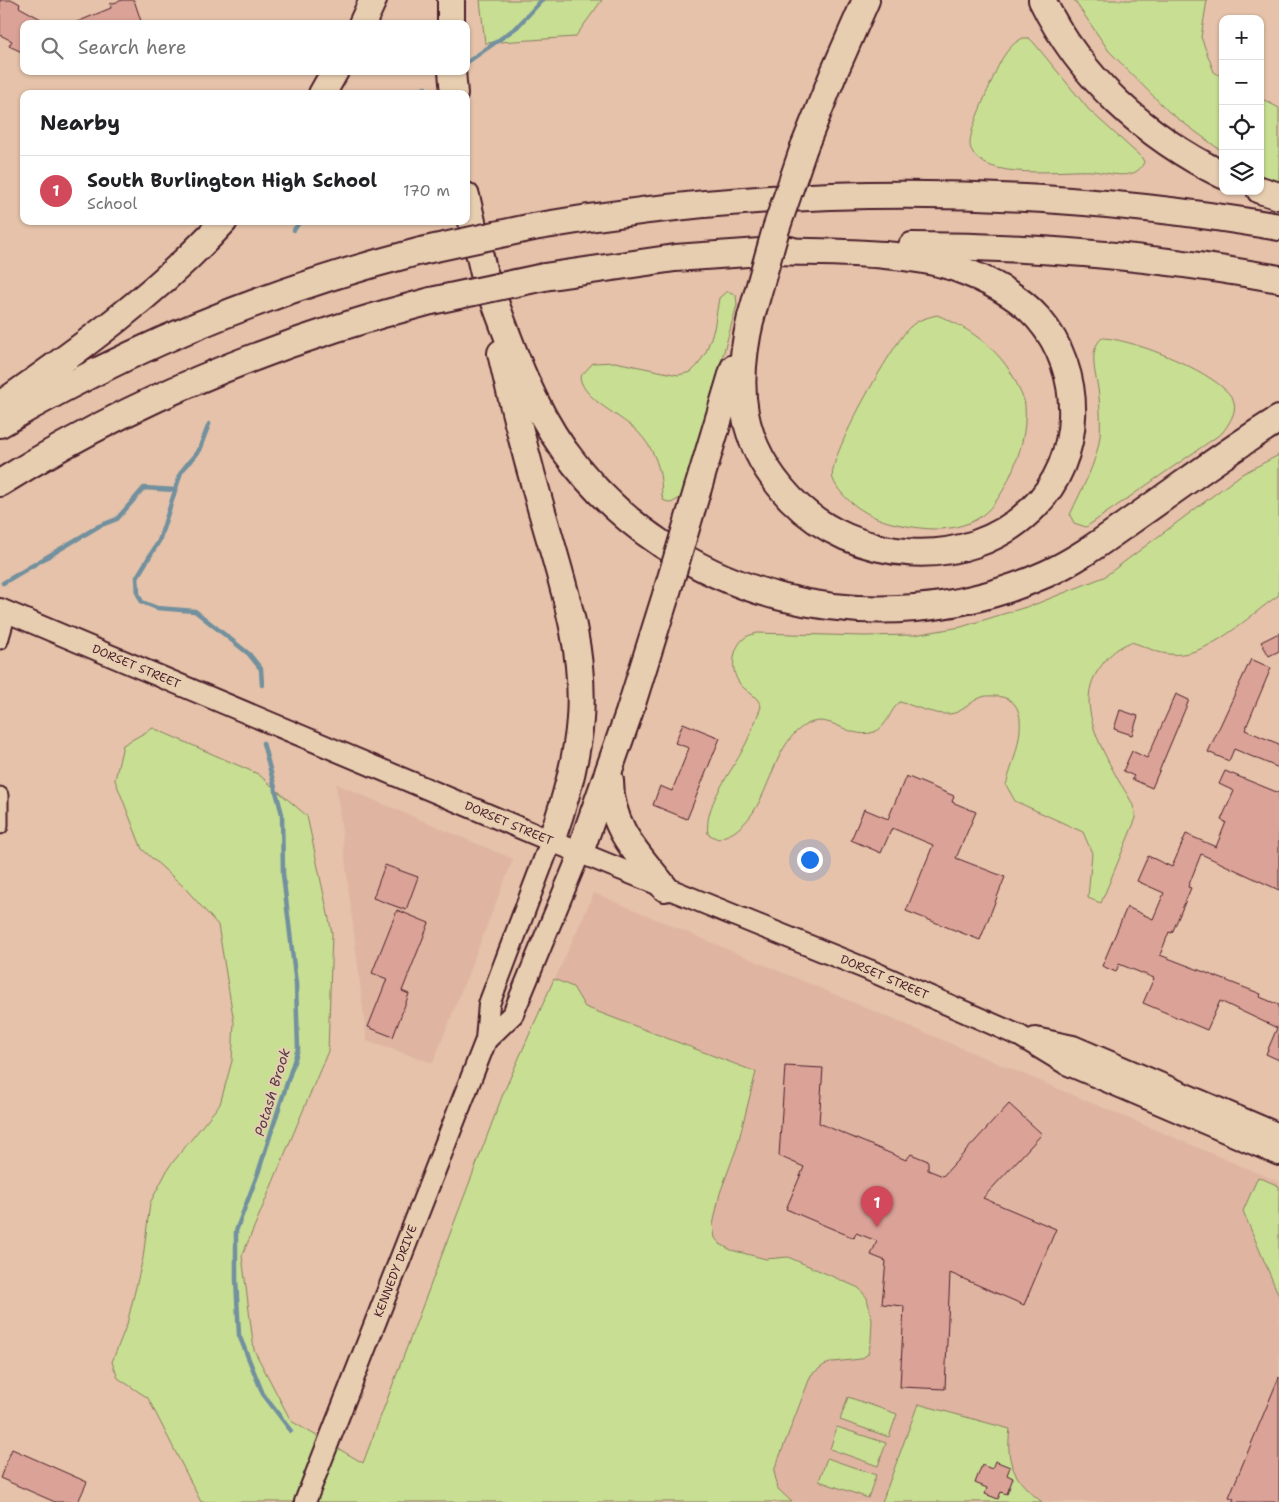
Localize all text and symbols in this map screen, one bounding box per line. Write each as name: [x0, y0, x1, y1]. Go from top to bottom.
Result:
map controls: [1219, 15, 1264, 195]
button: +: [1219, 15, 1264, 60]
search box: [20, 20, 470, 75]
icon: search: [38, 34, 66, 62]
text: Search here: [78, 35, 187, 60]
button: −: [1219, 60, 1264, 105]
button: locate: [1219, 105, 1264, 150]
text: Nearby: [40, 109, 120, 137]
button: layers: [1219, 150, 1264, 195]
text: South Burlington High School: [87, 168, 377, 193]
text: 1: [52, 180, 60, 201]
text: 170 m: [403, 180, 450, 201]
text: School: [87, 193, 137, 214]
street label: DORSET STREET: [90, 641, 184, 692]
street label: DORSET STREET: [462, 798, 556, 849]
your location: [797, 847, 823, 873]
street label: DORSET STREET: [838, 951, 932, 1003]
water label: Potash Brook: [250, 1046, 294, 1138]
pin: 1: [861, 1186, 893, 1227]
street label: KENNEDY DRIVE: [370, 1223, 421, 1320]

